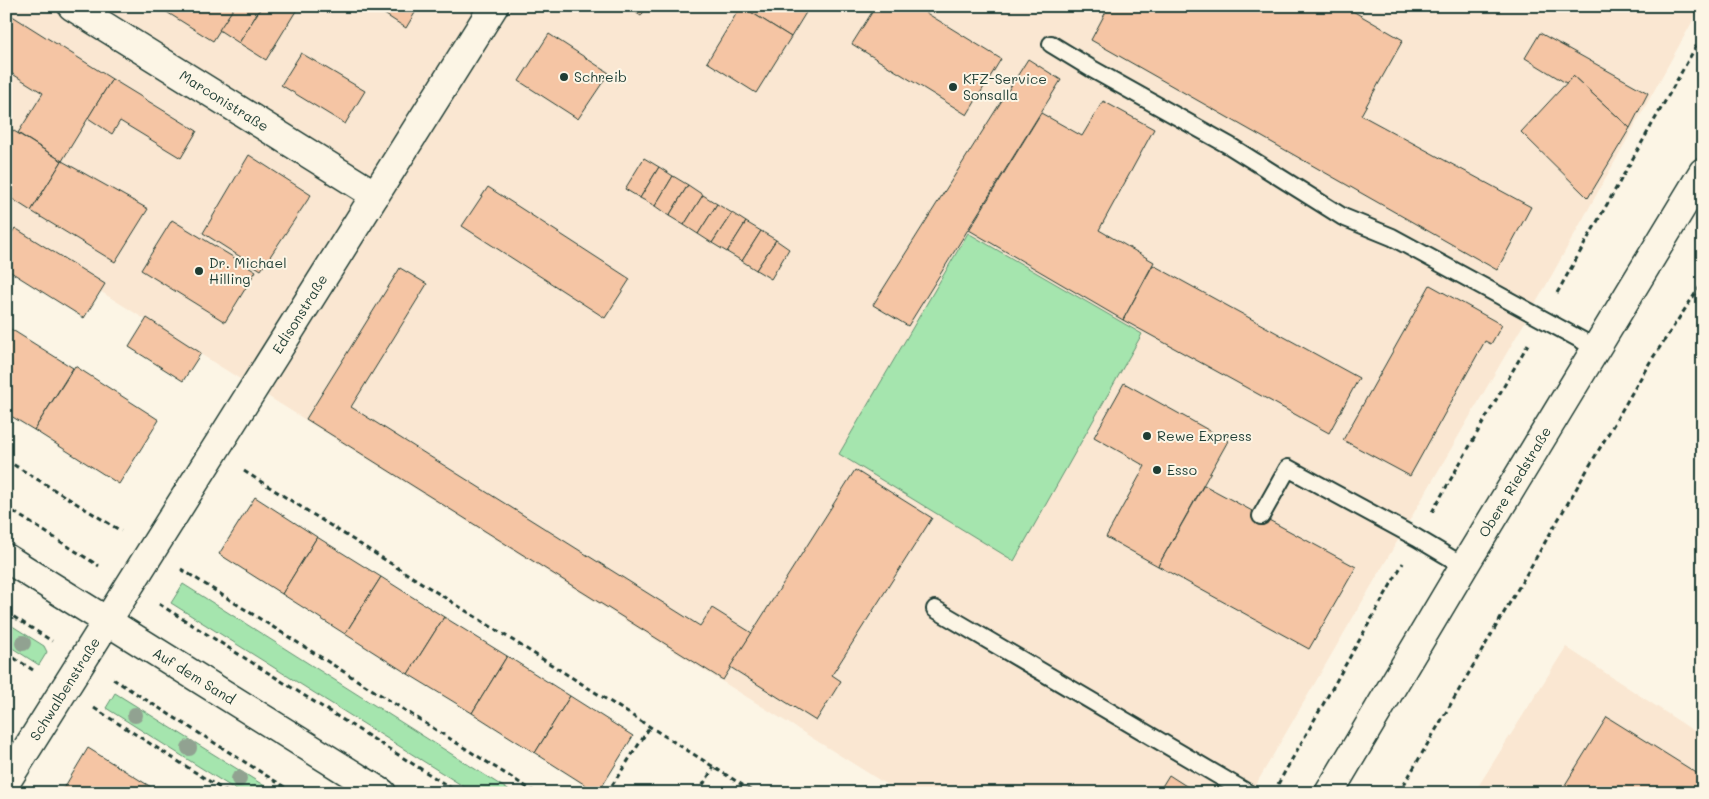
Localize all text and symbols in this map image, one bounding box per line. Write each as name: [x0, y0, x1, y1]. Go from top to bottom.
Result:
street label: Marconistraße: [176, 66, 272, 136]
place label: Schreib: [574, 67, 627, 86]
place label: KFZ-Service Sonsalla: [963, 69, 1047, 104]
marker: Schreib: [558, 71, 570, 83]
marker: KFZ-Service Sonsalla: [947, 81, 959, 93]
place label: Dr. Michael Hilling: [209, 253, 287, 288]
marker: Dr. Michael Hilling: [193, 265, 205, 277]
street label: Edisonstraße: [268, 270, 332, 357]
street label: Obere Riedstraße: [1474, 423, 1555, 541]
place label: Rewe Express: [1157, 426, 1252, 445]
marker: Rewe Express: [1141, 430, 1153, 442]
place label: Esso: [1167, 460, 1197, 479]
marker: Esso: [1151, 464, 1163, 476]
street label: Schwalbenstraße: [25, 633, 104, 744]
street label: Auf dem Sand: [149, 643, 239, 709]

